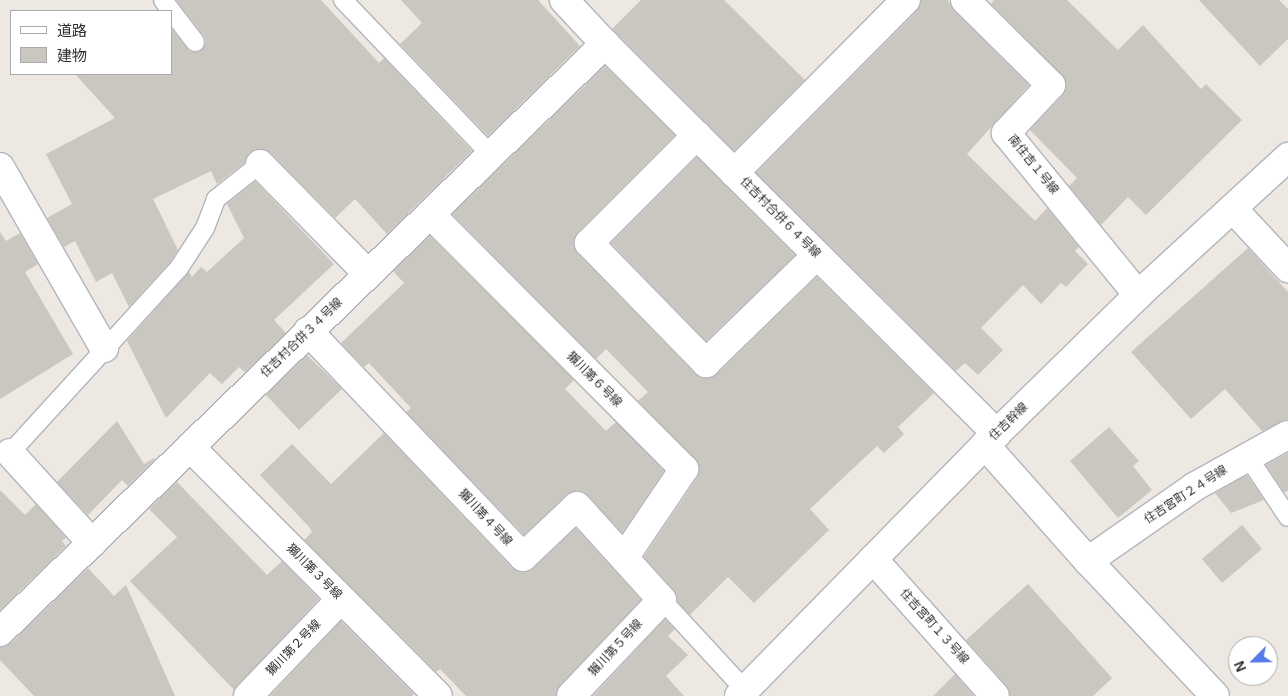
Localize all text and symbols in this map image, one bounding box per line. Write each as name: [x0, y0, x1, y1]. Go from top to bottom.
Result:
legend: [10, 10, 172, 75]
text: 道路: [57, 22, 87, 39]
text: 建物: [57, 47, 87, 64]
street label: 南住吉１号線: [1005, 132, 1061, 198]
street label: 住吉村合併６４号線: [737, 175, 823, 261]
street label: 住吉村合併３４号線: [258, 295, 346, 381]
street label: 獺川第６号線: [563, 349, 625, 411]
street label: 住吉幹線: [987, 400, 1031, 444]
street label: 住吉宮町２４号線: [1142, 463, 1230, 527]
street label: 獺川第４号線: [455, 487, 515, 549]
street label: 獺川第３号線: [283, 541, 345, 603]
street label: 住吉宮町１３号線: [897, 587, 971, 667]
street label: 獺川第２号線: [264, 617, 324, 679]
street label: 獺川第５号線: [586, 617, 646, 679]
north arrow: [1228, 636, 1278, 686]
text: N: [1231, 659, 1249, 674]

